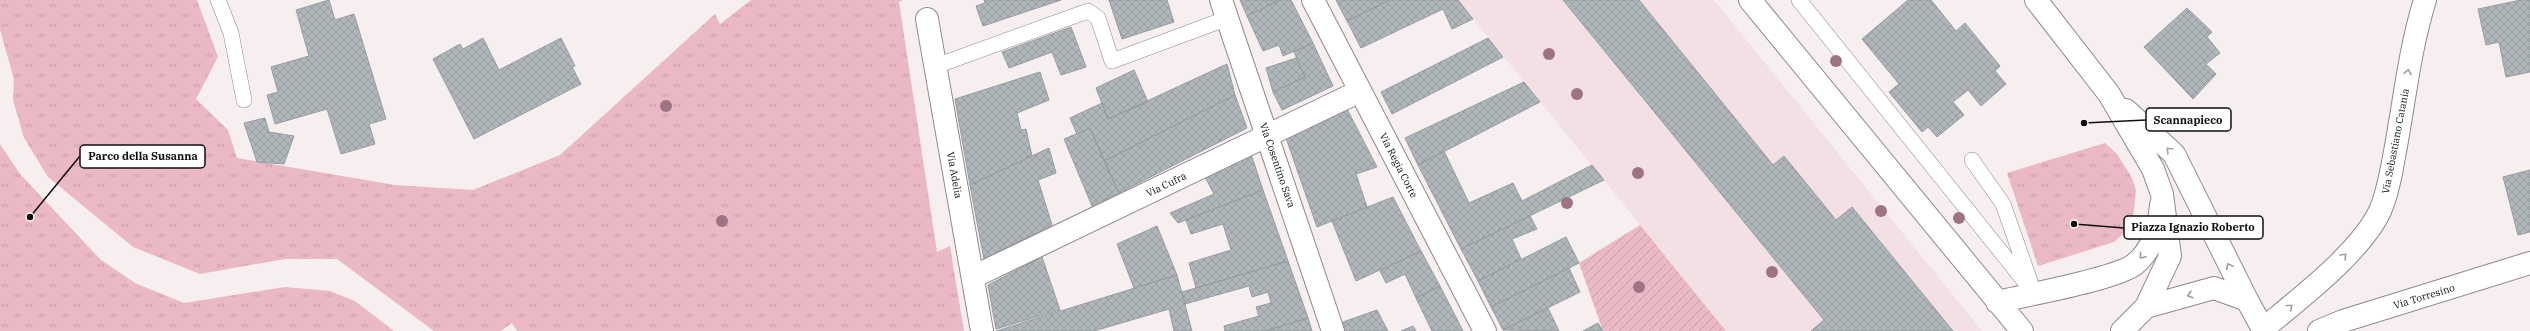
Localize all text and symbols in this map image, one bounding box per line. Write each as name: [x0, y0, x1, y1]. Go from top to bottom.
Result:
one-way arrow: [2403, 69, 2412, 75]
street label: Via Sebastiano Catania: [2379, 87, 2412, 195]
callout: Scannapieco: [2146, 108, 2231, 131]
text: Scannapieco: [2153, 113, 2223, 127]
street label: Via Cosentino Sava: [1257, 121, 1298, 210]
street label: Via Regia Corte: [1377, 131, 1420, 200]
callout: Parco della Susanna: [80, 145, 205, 168]
one-way arrow: [2167, 148, 2174, 155]
text: Parco della Susanna: [88, 149, 198, 163]
street label: Via Adelia: [944, 151, 965, 200]
street label: Via Cufra: [1144, 169, 1189, 200]
callout: Piazza Ignazio Roberto: [2124, 216, 2263, 239]
text: Piazza Ignazio Roberto: [2131, 220, 2255, 234]
one-way arrow: [2139, 251, 2146, 258]
one-way arrow: [2339, 254, 2346, 261]
one-way arrow: [2226, 262, 2234, 270]
street label: Via Torresino: [2392, 281, 2457, 312]
one-way arrow: [2187, 290, 2194, 299]
one-way arrow: [2286, 304, 2293, 311]

